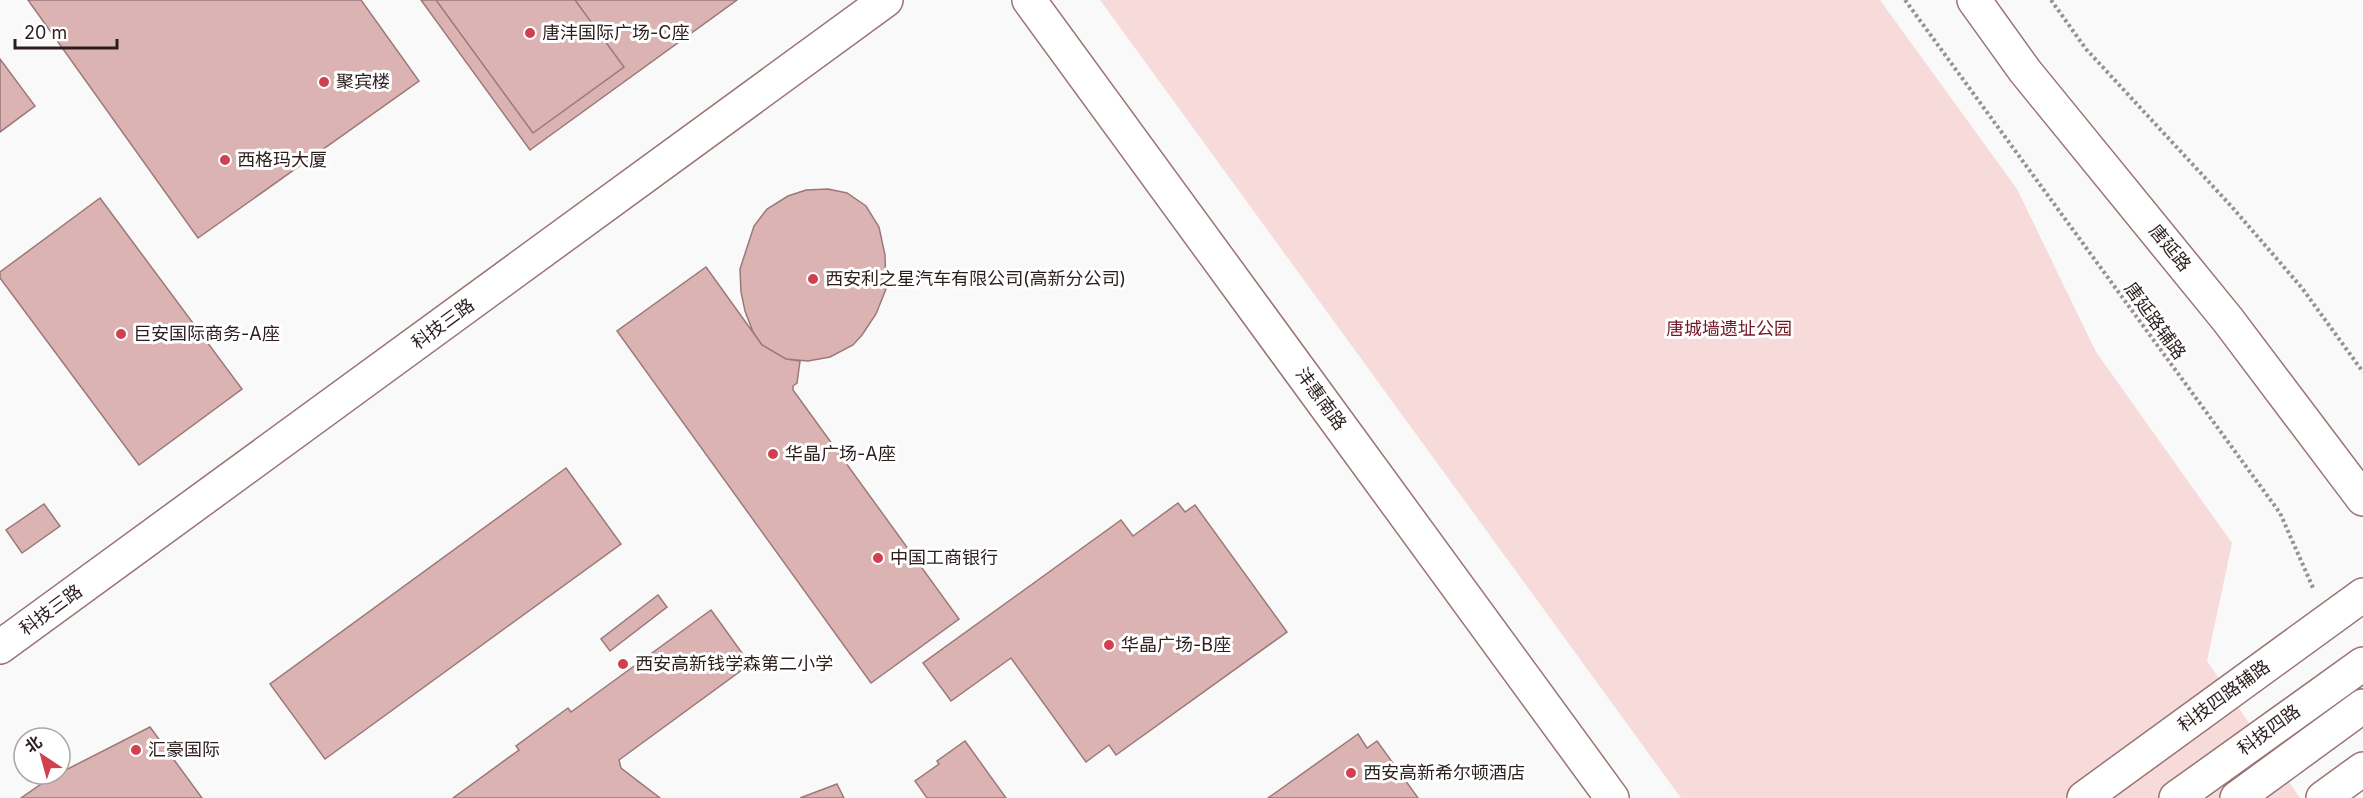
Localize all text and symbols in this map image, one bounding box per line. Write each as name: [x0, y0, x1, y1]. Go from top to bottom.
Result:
scale bar: [15, 12, 117, 50]
text: 20 m: [24, 22, 67, 43]
place label: 唐沣国际广场-C座: [542, 22, 689, 43]
marker: 唐沣国际广场-C座: [523, 26, 537, 40]
place label: 聚宾楼: [336, 71, 390, 92]
marker: 聚宾楼: [317, 75, 331, 89]
place label: 西格玛大厦: [237, 149, 327, 170]
marker: 西格玛大厦: [218, 153, 232, 167]
street label: 唐延路: [2145, 220, 2196, 275]
place label: 西安利之星汽车有限公司(高新分公司): [825, 268, 1126, 289]
marker: 西安利之星汽车有限公司(高新分公司): [806, 272, 820, 286]
street label: 唐延路辅路: [2120, 278, 2190, 363]
street label: 科技三路: [407, 294, 478, 353]
park label: 唐城墙遗址公园: [1666, 318, 1792, 339]
place label: 巨安国际商务-A座: [133, 323, 280, 344]
marker: 巨安国际商务-A座: [114, 327, 128, 341]
street label: 沣惠南路: [1292, 363, 1351, 434]
place label: 华晶广场-A座: [785, 443, 896, 464]
marker: 华晶广场-A座: [766, 447, 780, 461]
place label: 中国工商银行: [890, 547, 998, 568]
marker: 中国工商银行: [871, 551, 885, 565]
street label: 科技三路: [15, 580, 86, 639]
place label: 华晶广场-B座: [1121, 634, 1231, 655]
marker: 华晶广场-B座: [1102, 638, 1116, 652]
place label: 西安高新钱学森第二小学: [635, 653, 833, 674]
street label: 科技四路辅路: [2174, 656, 2274, 736]
marker: 西安高新钱学森第二小学: [616, 657, 630, 671]
street label: 科技四路: [2234, 700, 2304, 760]
north arrow: [12, 726, 72, 786]
text: 北: [21, 731, 46, 757]
place label: 汇豪国际: [148, 739, 220, 760]
marker: 汇豪国际: [129, 743, 143, 757]
place label: 西安高新希尔顿酒店: [1363, 762, 1525, 783]
marker: 西安高新希尔顿酒店: [1344, 766, 1358, 780]

